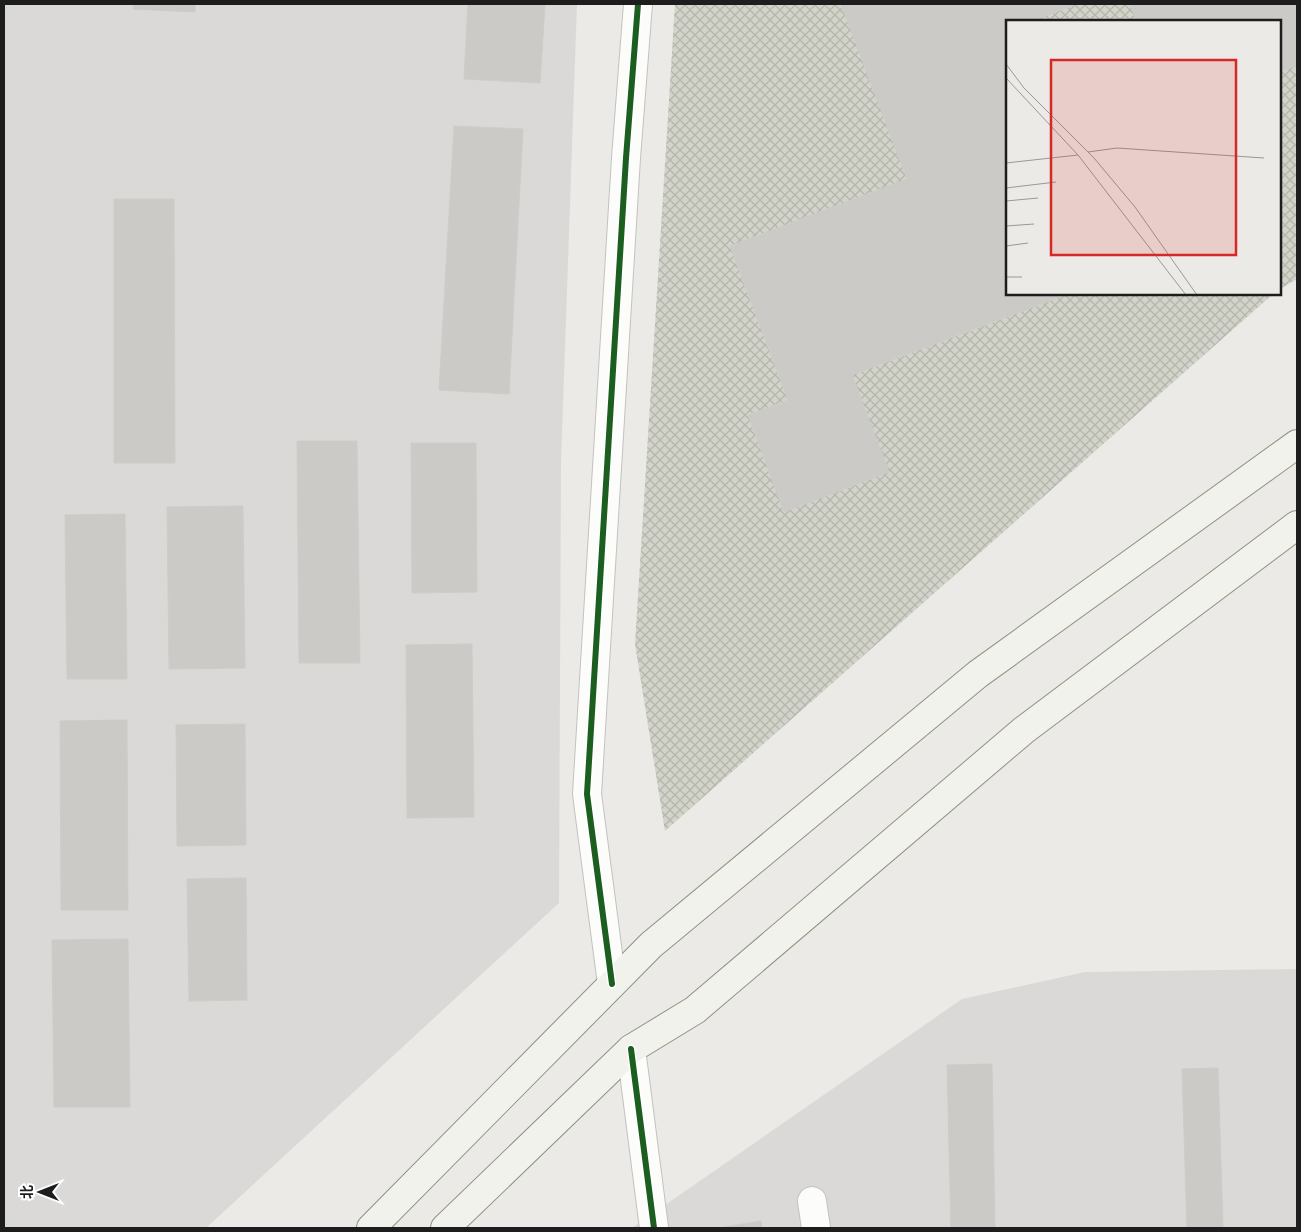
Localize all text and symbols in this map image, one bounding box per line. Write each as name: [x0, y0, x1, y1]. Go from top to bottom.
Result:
inset map: [1006, 20, 1281, 295]
north arrow: [15, 1167, 65, 1217]
text: 北: [18, 1185, 35, 1199]

